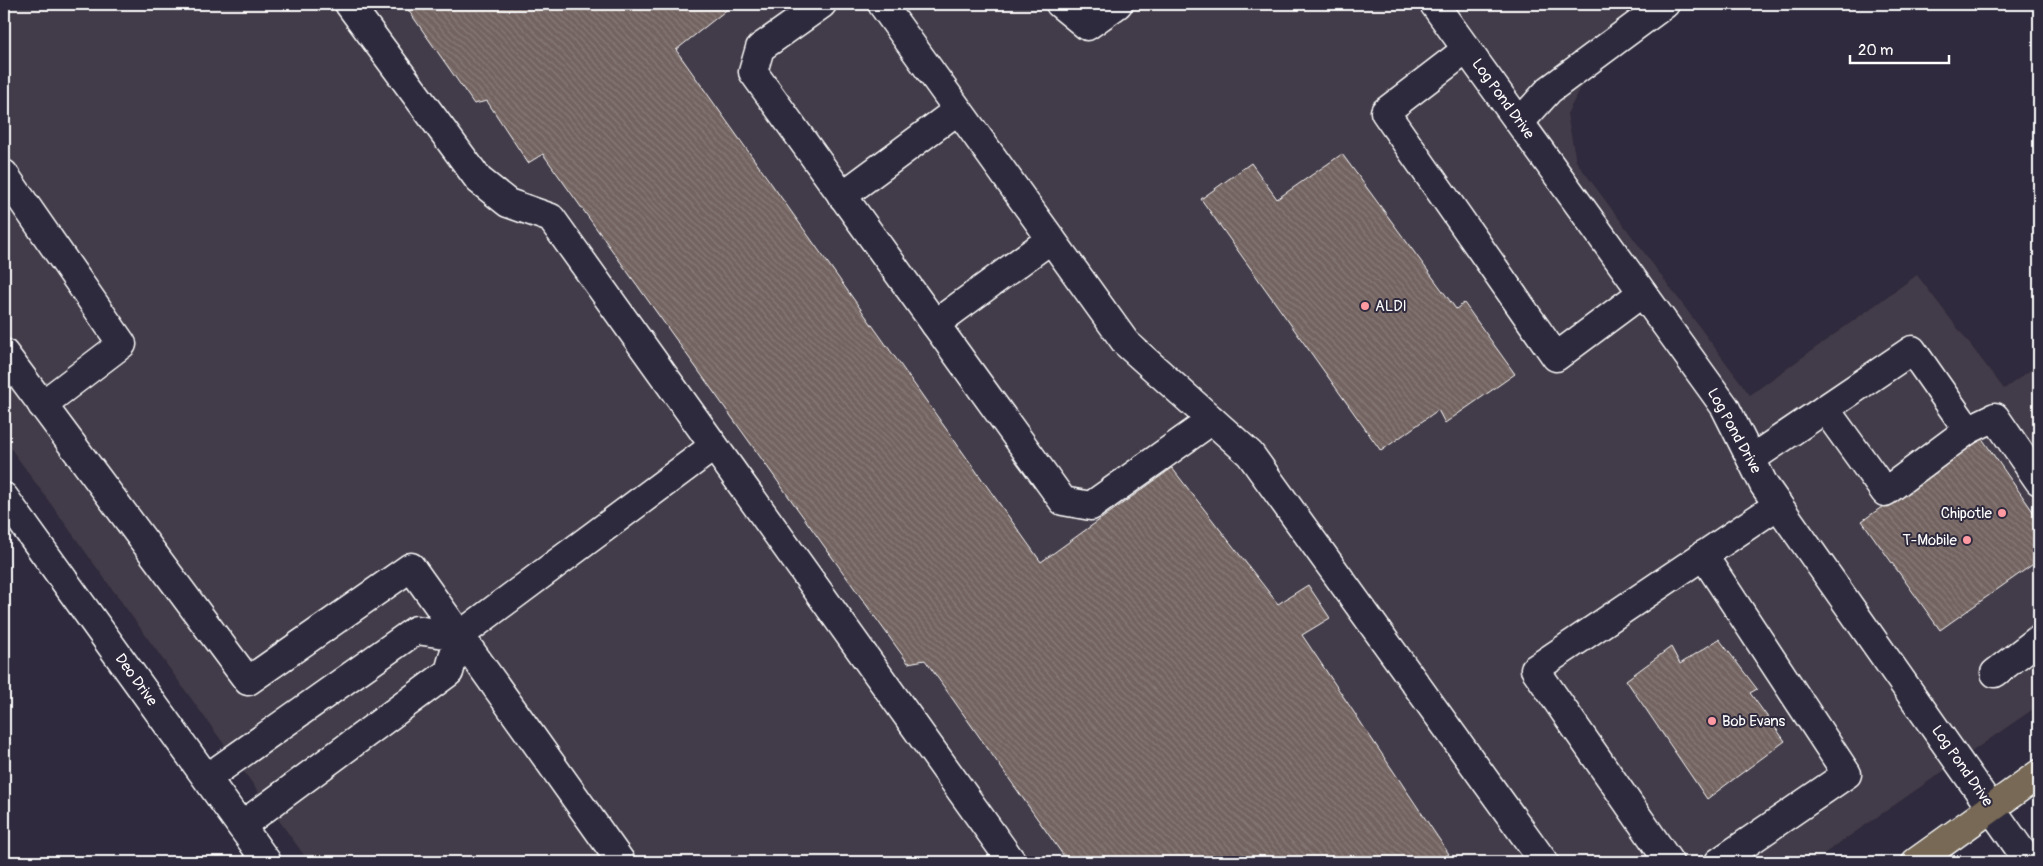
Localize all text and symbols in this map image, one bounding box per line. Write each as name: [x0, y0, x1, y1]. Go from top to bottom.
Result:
scale bar: [1850, 32, 1949, 64]
text: 20 m: [1858, 41, 1893, 60]
street label: Log Pond Drive: [1468, 55, 1539, 143]
place label: ALDI: [1375, 297, 1407, 316]
marker: ALDI: [1359, 300, 1371, 312]
street label: Log Pond Drive: [1703, 385, 1766, 478]
place label: Chipotle: [1941, 504, 1993, 523]
marker: Chipotle: [1996, 507, 2008, 519]
place label: T-Mobile: [1902, 531, 1958, 550]
marker: T-Mobile: [1961, 534, 1973, 546]
street label: Deo Drive: [111, 650, 162, 710]
place label: Bob Evans: [1722, 712, 1785, 731]
marker: Bob Evans: [1706, 715, 1718, 727]
street label: Log Pond Drive: [1927, 722, 1997, 811]

